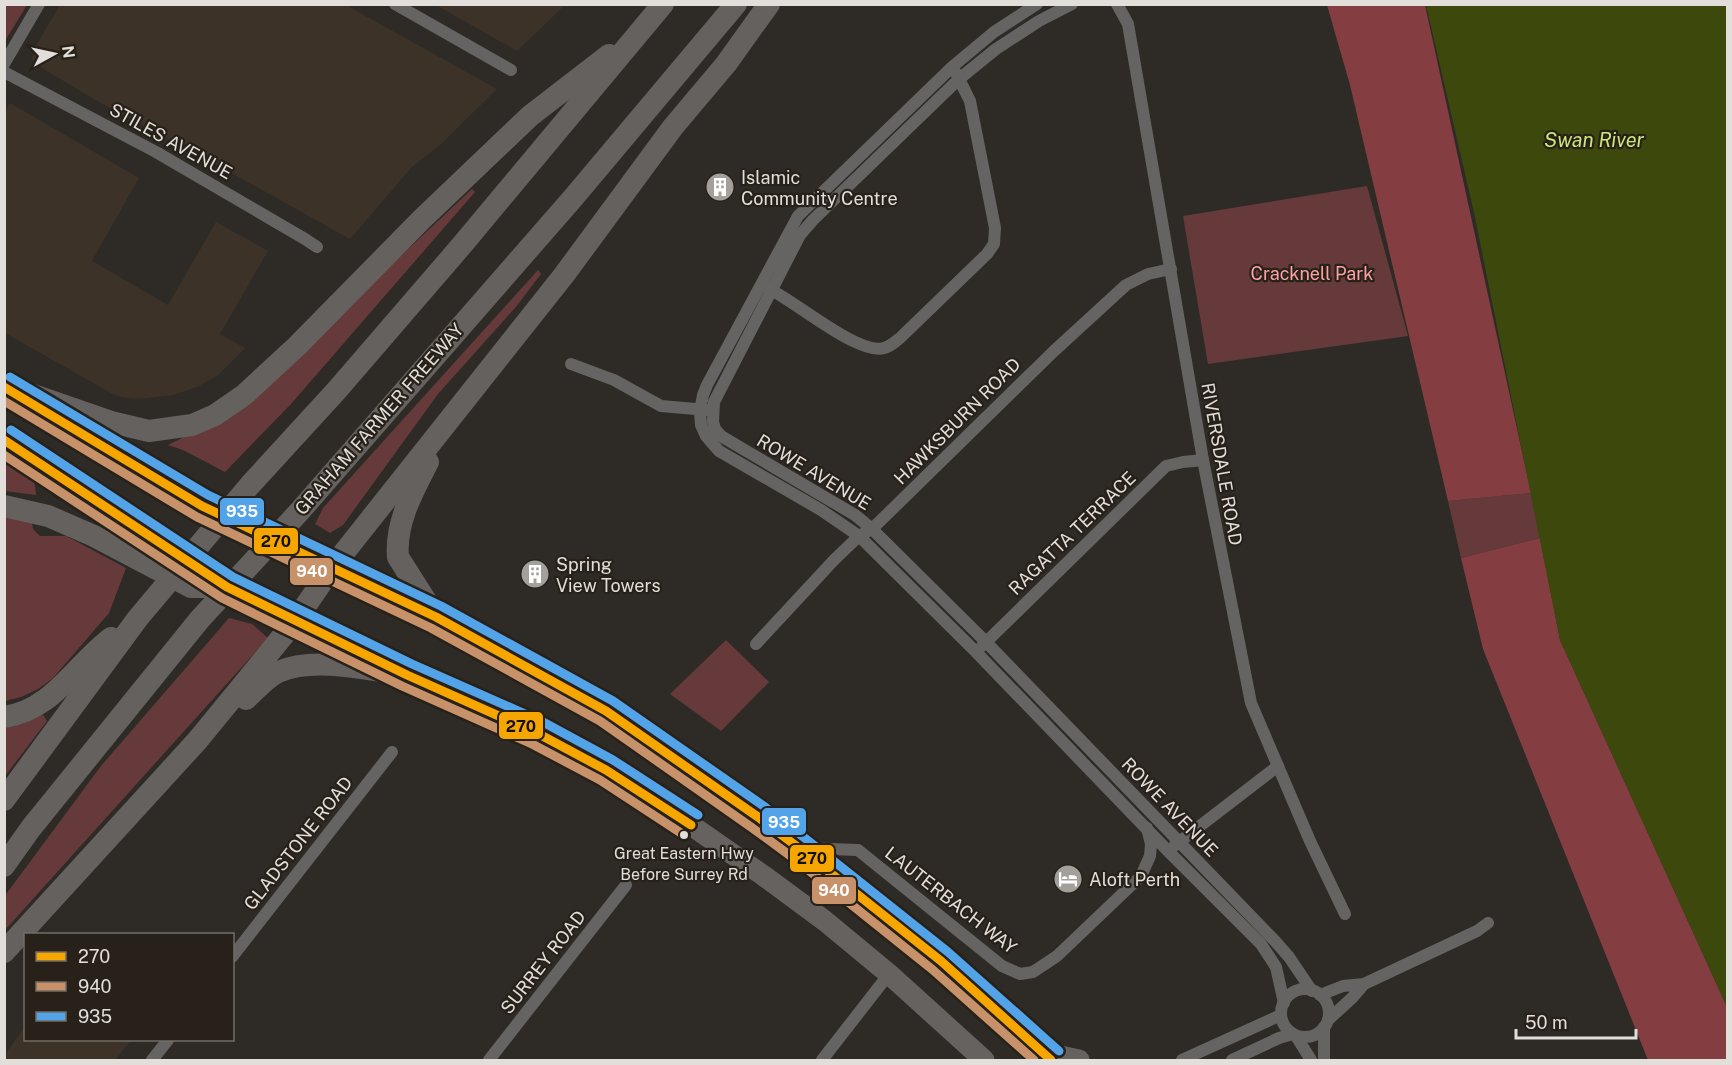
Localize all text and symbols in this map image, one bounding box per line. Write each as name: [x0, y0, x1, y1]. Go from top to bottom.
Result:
north arrow: [24, 24, 84, 84]
text: N: [58, 44, 79, 60]
street label: STILES AVENUE: [106, 99, 236, 183]
water label: Swan River: [1544, 128, 1645, 152]
place label: Islamic Community Centre: [741, 167, 898, 209]
building icon: Islamic Community Centre: [704, 171, 736, 203]
park label: Cracknell Park: [1251, 263, 1373, 284]
street label: GRAHAM FARMER FREEWAY: [290, 319, 468, 519]
street label: HAWKSBURN ROAD: [889, 353, 1025, 489]
street label: RIVERSDALE ROAD: [1197, 381, 1247, 547]
street label: ROWE AVENUE: [753, 430, 875, 514]
street label: RAGATTA TERRACE: [1004, 467, 1140, 599]
line badge: 935: [219, 497, 265, 526]
text: 935: [226, 502, 258, 521]
line badge: 270: [253, 527, 299, 555]
text: 270: [261, 532, 291, 551]
place label: Spring View Towers: [556, 554, 661, 596]
line badge: 940: [289, 557, 334, 586]
building icon: Spring View Towers: [519, 558, 551, 590]
text: 940: [296, 562, 328, 581]
line badge: 270: [498, 711, 544, 740]
text: 270: [506, 717, 536, 736]
street label: ROWE AVENUE: [1118, 753, 1222, 861]
street label: GLADSTONE ROAD: [239, 772, 357, 914]
line badge: 935: [761, 807, 807, 836]
text: 935: [768, 813, 800, 832]
marker: Great Eastern Hwy Before Surrey Rd: [678, 829, 690, 841]
street label: LAUTERBACH WAY: [881, 842, 1021, 958]
place label: Great Eastern Hwy Before Surrey Rd: [614, 844, 754, 884]
line badge: 270: [789, 844, 835, 873]
text: 270: [797, 849, 827, 868]
hotel icon: Aloft Perth: [1052, 863, 1084, 895]
place label: Aloft Perth: [1089, 869, 1180, 890]
line badge: 940: [811, 876, 857, 905]
text: 940: [818, 881, 850, 900]
street label: SURREY ROAD: [496, 906, 590, 1018]
legend: [24, 933, 234, 1041]
text: 270: [78, 946, 110, 967]
text: 940: [78, 976, 112, 997]
scale bar: [1516, 1002, 1636, 1040]
text: 935: [78, 1006, 112, 1027]
text: 50 m: [1525, 1012, 1568, 1033]

